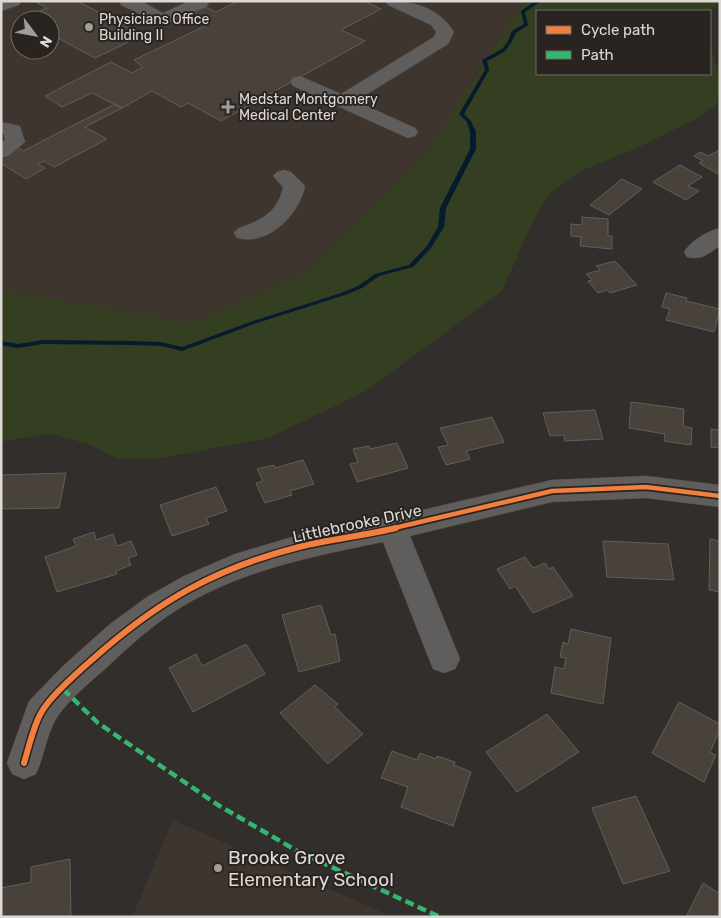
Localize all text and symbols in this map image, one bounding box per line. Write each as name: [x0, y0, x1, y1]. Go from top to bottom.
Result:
north arrow: [10, 10, 60, 60]
legend: [536, 10, 711, 75]
place label: Physicians Office Building II: [99, 11, 209, 44]
marker: Physicians Office Building II: [83, 21, 95, 33]
text: Cycle path: [581, 21, 655, 39]
text: N: [36, 33, 55, 50]
text: Path: [581, 46, 614, 64]
place label: Medstar Montgomery Medical Center: [239, 91, 378, 124]
marker: Medstar Montgomery Medical Center: [221, 100, 235, 114]
street label: Littlebrooke Drive: [291, 501, 423, 546]
place label: Brooke Grove Elementary School: [228, 846, 394, 891]
marker: Brooke Grove Elementary School: [212, 862, 224, 874]

